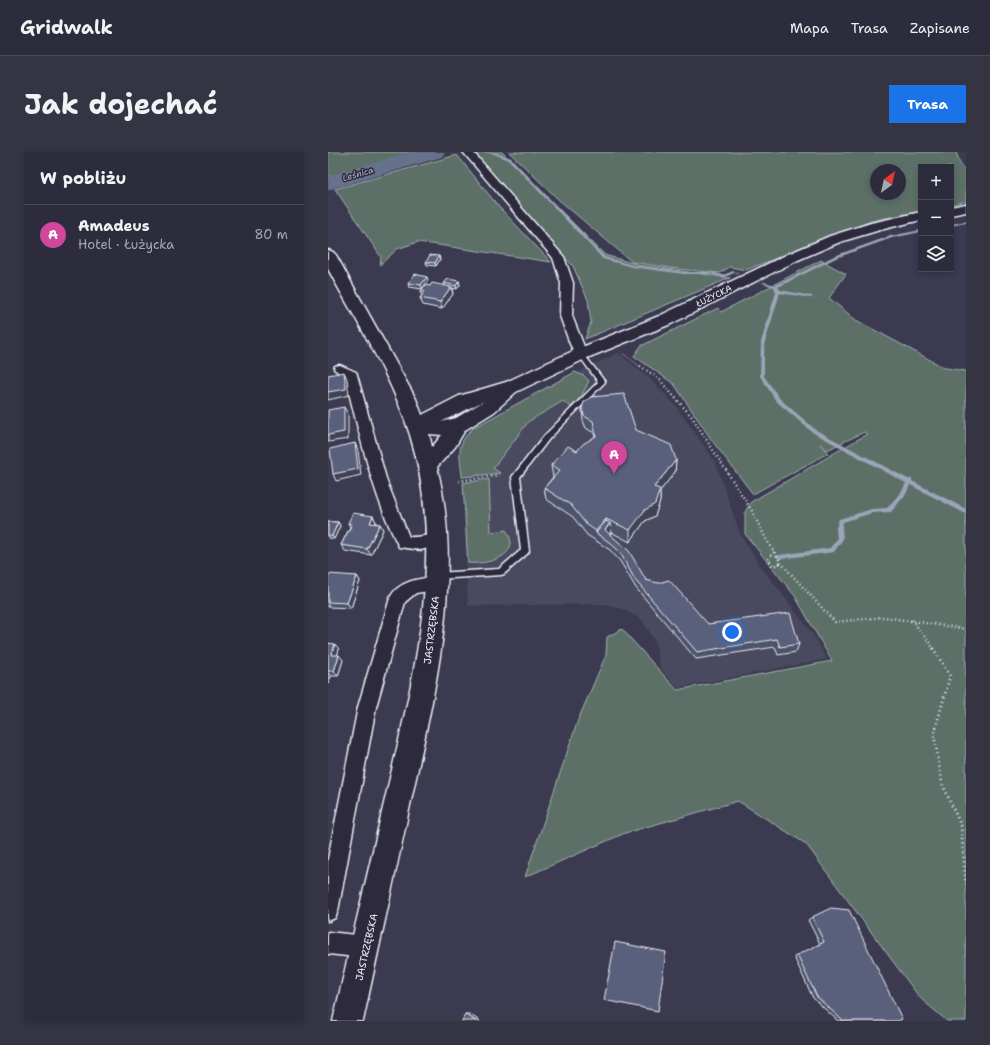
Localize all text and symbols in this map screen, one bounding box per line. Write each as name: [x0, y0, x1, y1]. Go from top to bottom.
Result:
text: Gridwalk: [20, 15, 113, 40]
text: Mapa: [790, 19, 829, 37]
text: Trasa: [851, 19, 888, 37]
text: Zapisane: [910, 19, 970, 37]
text: Jak dojechać: [24, 85, 218, 123]
button: Trasa: [889, 85, 966, 123]
water label: Leśnica: [341, 164, 375, 184]
north arrow: [870, 164, 906, 200]
map controls: [918, 164, 954, 272]
button: +: [918, 164, 954, 200]
text: W pobliżu: [40, 167, 126, 189]
button: −: [918, 200, 954, 236]
text: Amadeus: [78, 216, 150, 236]
text: A: [48, 226, 58, 243]
text: 80 m: [254, 226, 288, 243]
text: Hotel · Łużycka: [78, 236, 174, 253]
button: layers: [918, 236, 954, 272]
street label: ŁUŻYCKA: [693, 281, 734, 310]
pin: A: [601, 441, 627, 474]
street label: JASTRZĘBSKA: [421, 595, 442, 665]
your location: [722, 622, 742, 642]
street label: JASTRZĘBSKA: [352, 912, 381, 982]

